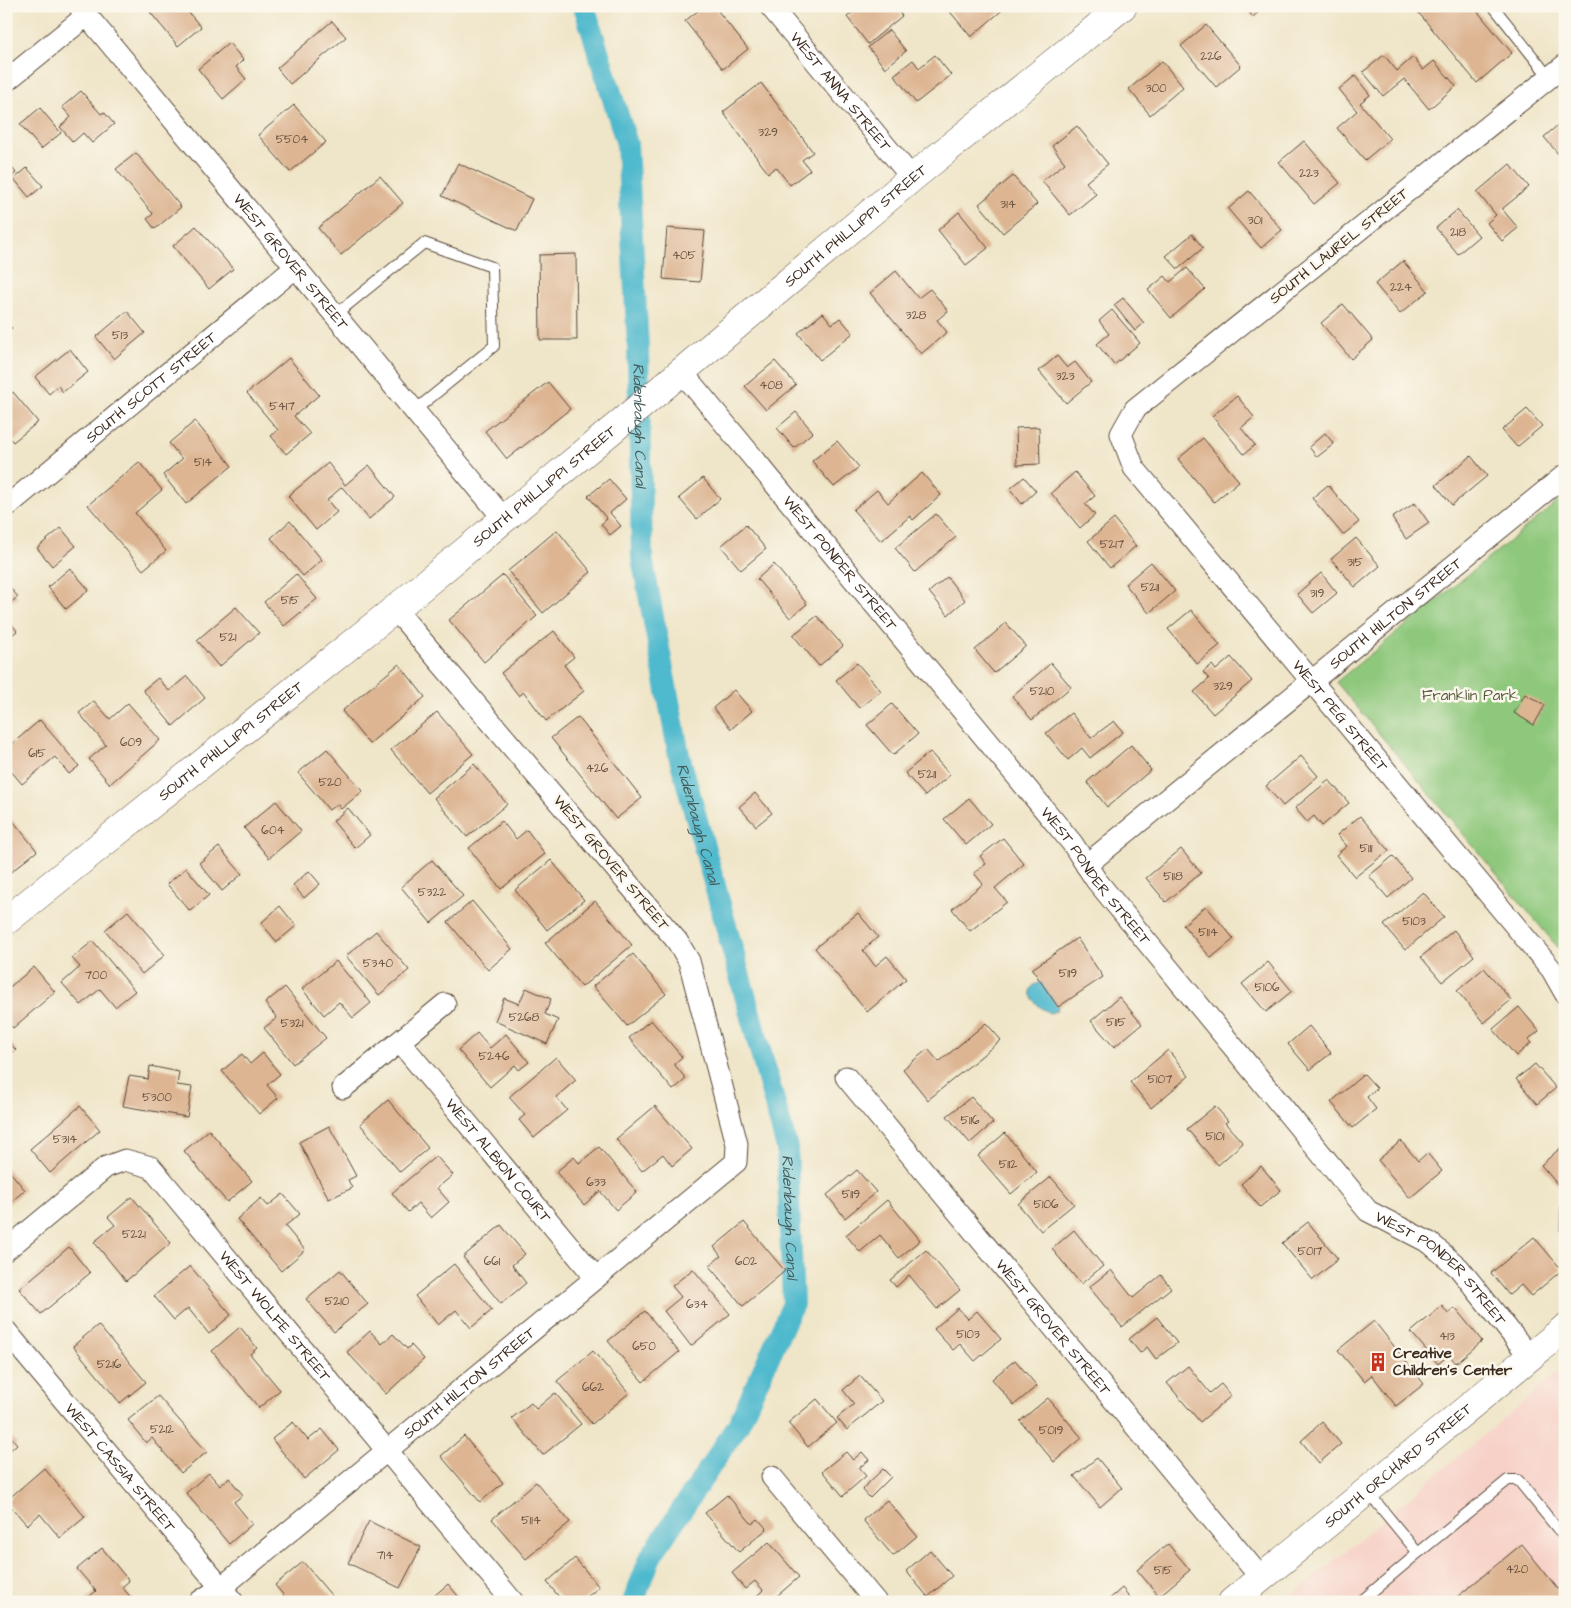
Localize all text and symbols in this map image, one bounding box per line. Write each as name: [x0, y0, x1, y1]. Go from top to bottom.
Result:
street label: WEST ANNA STREET: [785, 27, 897, 156]
house number: 226: [1200, 48, 1222, 65]
house number: 300: [1145, 80, 1167, 97]
house number: 329: [758, 124, 778, 141]
house number: 5504: [276, 131, 308, 148]
street label: SOUTH PHILLIPPI STREET: [780, 159, 932, 292]
house number: 223: [1299, 165, 1319, 182]
street label: SOUTH LAUREL STREET: [1265, 183, 1414, 309]
street label: WEST GROVER STREET: [228, 189, 354, 335]
house number: 314: [1000, 196, 1016, 213]
house number: 301: [1247, 212, 1263, 229]
house number: 218: [1450, 224, 1466, 241]
house number: 405: [672, 247, 697, 264]
house number: 224: [1390, 279, 1412, 296]
house number: 328: [906, 307, 927, 324]
street label: SOUTH SCOTT STREET: [81, 326, 221, 448]
house number: 513: [112, 327, 128, 344]
water label: Ridenbaugh Canal: [627, 363, 652, 490]
house number: 323: [1055, 368, 1075, 385]
house number: 408: [759, 377, 783, 394]
house number: 5417: [269, 398, 295, 415]
street label: SOUTH PHILLIPPI STREET: [468, 420, 621, 552]
house number: 514: [194, 454, 212, 471]
street label: WEST PONDER STREET: [778, 491, 903, 635]
house number: 5217: [1100, 536, 1125, 553]
street label: SOUTH HILTON STREET: [1324, 552, 1467, 674]
house number: 315: [1347, 554, 1364, 571]
house number: 5211: [1141, 579, 1160, 596]
house number: 319: [1310, 585, 1324, 602]
house number: 515: [281, 592, 300, 609]
house number: 521: [220, 629, 237, 646]
street label: WEST PEG STREET: [1287, 655, 1393, 777]
street label: SOUTH PHILLIPPI STREET: [154, 676, 308, 806]
house number: 329: [1213, 678, 1233, 695]
house number: 5210: [1030, 683, 1055, 700]
park label: Franklin Park: [1422, 685, 1518, 706]
house number: 609: [120, 734, 142, 751]
house number: 615: [28, 745, 46, 762]
house number: 426: [586, 760, 609, 777]
water label: Ridenbaugh Canal: [671, 761, 726, 890]
house number: 5211: [918, 766, 937, 783]
house number: 520: [319, 774, 342, 791]
street label: WEST GROVER STREET: [548, 791, 674, 936]
street label: WEST PONDER STREET: [1036, 802, 1156, 950]
house number: 604: [261, 822, 285, 839]
house number: 5111: [1359, 840, 1373, 857]
house number: 5118: [1163, 868, 1183, 885]
house number: 5322: [418, 884, 446, 901]
house number: 5103: [1402, 913, 1426, 930]
house number: 5114: [1198, 924, 1218, 941]
house number: 5340: [363, 955, 394, 972]
house number: 5119: [1059, 965, 1077, 982]
house number: 700: [85, 967, 108, 984]
house number: 5106: [1254, 979, 1280, 996]
house number: 5268: [509, 1009, 540, 1026]
house number: 5115: [1106, 1014, 1127, 1031]
house number: 5321: [280, 1015, 304, 1032]
house number: 5246: [478, 1048, 510, 1065]
house number: 5107: [1148, 1071, 1173, 1088]
house number: 5300: [142, 1089, 172, 1106]
street label: WEST ALBION COURT: [441, 1094, 557, 1228]
house number: 5116: [960, 1112, 980, 1129]
house number: 5101: [1205, 1128, 1225, 1145]
house number: 5314: [53, 1131, 77, 1148]
water label: Ridenbaugh Canal: [776, 1154, 803, 1282]
house number: 5112: [999, 1156, 1017, 1173]
house number: 633: [586, 1174, 606, 1191]
house number: 5119: [842, 1186, 860, 1203]
house number: 5106: [1033, 1196, 1059, 1213]
street label: WEST PONDER STREET: [1371, 1206, 1512, 1330]
house number: 5221: [122, 1226, 146, 1243]
house number: 5017: [1298, 1243, 1323, 1260]
street label: WEST WOLFE STREET: [214, 1246, 336, 1387]
house number: 661: [484, 1253, 501, 1270]
house number: 602: [735, 1253, 757, 1270]
street label: WEST GROVER STREET: [991, 1255, 1116, 1400]
house number: 5210: [325, 1293, 350, 1310]
house number: 634: [686, 1296, 708, 1313]
street label: SOUTH HILTON STREET: [398, 1321, 540, 1444]
house number: 5103: [956, 1326, 980, 1343]
house number: 413: [1439, 1328, 1455, 1345]
house number: 650: [632, 1338, 656, 1355]
place label: Creative Children's Center: [1393, 1343, 1513, 1381]
building icon: Creative Children's Center: [1367, 1351, 1389, 1373]
house number: 5216: [97, 1356, 122, 1373]
house number: 662: [582, 1379, 604, 1396]
street label: SOUTH ORCHARD STREET: [1320, 1398, 1477, 1533]
street label: WEST CASSIA STREET: [60, 1399, 181, 1537]
house number: 5212: [150, 1421, 174, 1438]
house number: 5019: [1039, 1422, 1063, 1439]
house number: 5114: [521, 1512, 541, 1529]
house number: 714: [376, 1547, 394, 1564]
house number: 420: [1506, 1561, 1529, 1578]
house number: 515: [1154, 1562, 1173, 1579]

